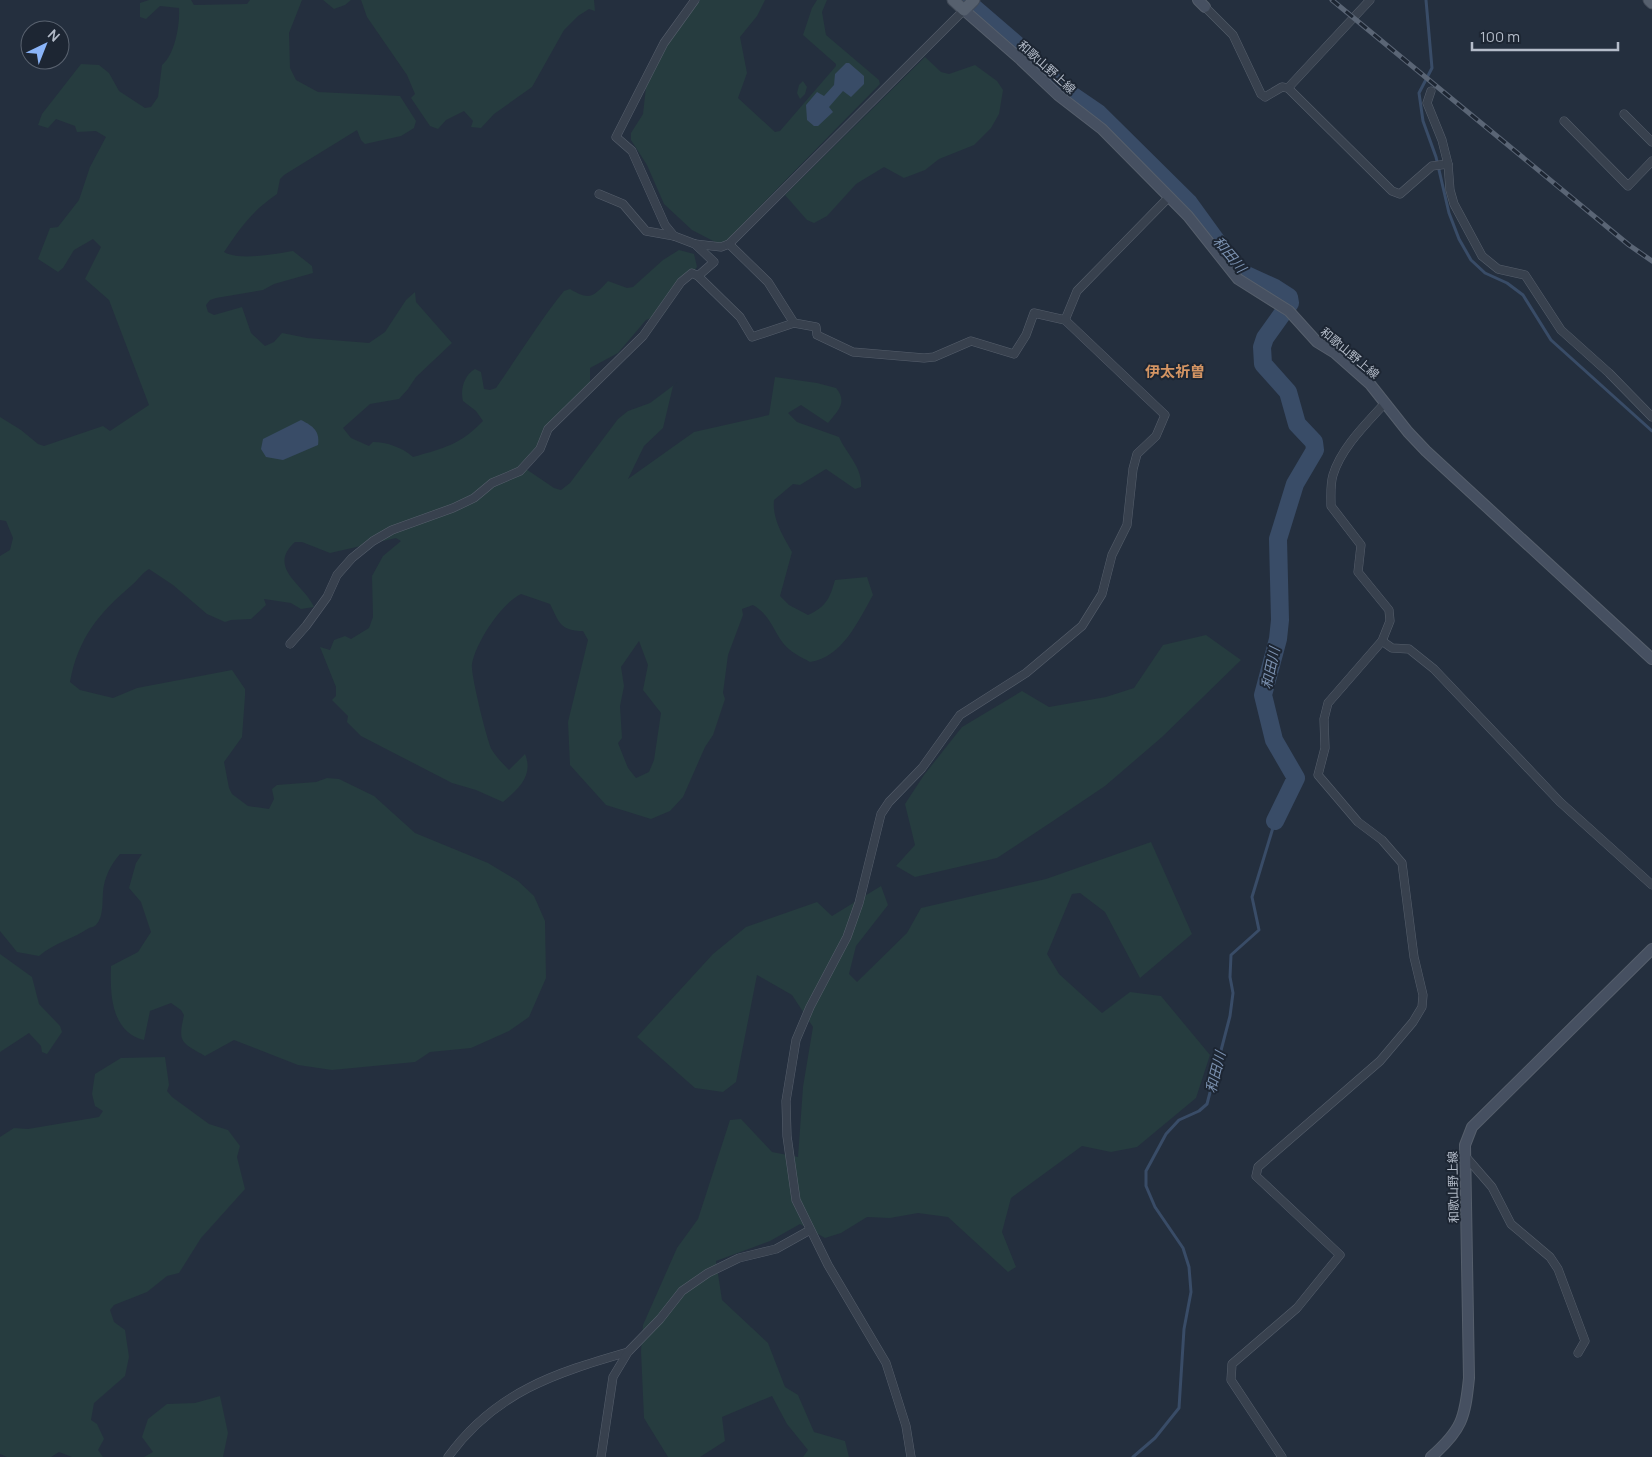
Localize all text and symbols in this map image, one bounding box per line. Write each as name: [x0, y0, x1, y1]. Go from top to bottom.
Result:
north arrow: [20, 20, 70, 70]
scale bar: [1472, 20, 1618, 52]
text: N: [44, 25, 64, 46]
text: 100 m: [1480, 26, 1520, 47]
street label: 和歌山野上線: [1015, 37, 1079, 97]
water label: 和田川: [1209, 232, 1252, 278]
street label: 和歌山野上線: [1317, 323, 1383, 383]
district label: 伊太祈曽: [1145, 361, 1205, 382]
water label: 和田川: [1256, 644, 1284, 691]
water label: 和田川: [1201, 1047, 1230, 1095]
street label: 和歌山野上線: [1444, 1151, 1462, 1223]

